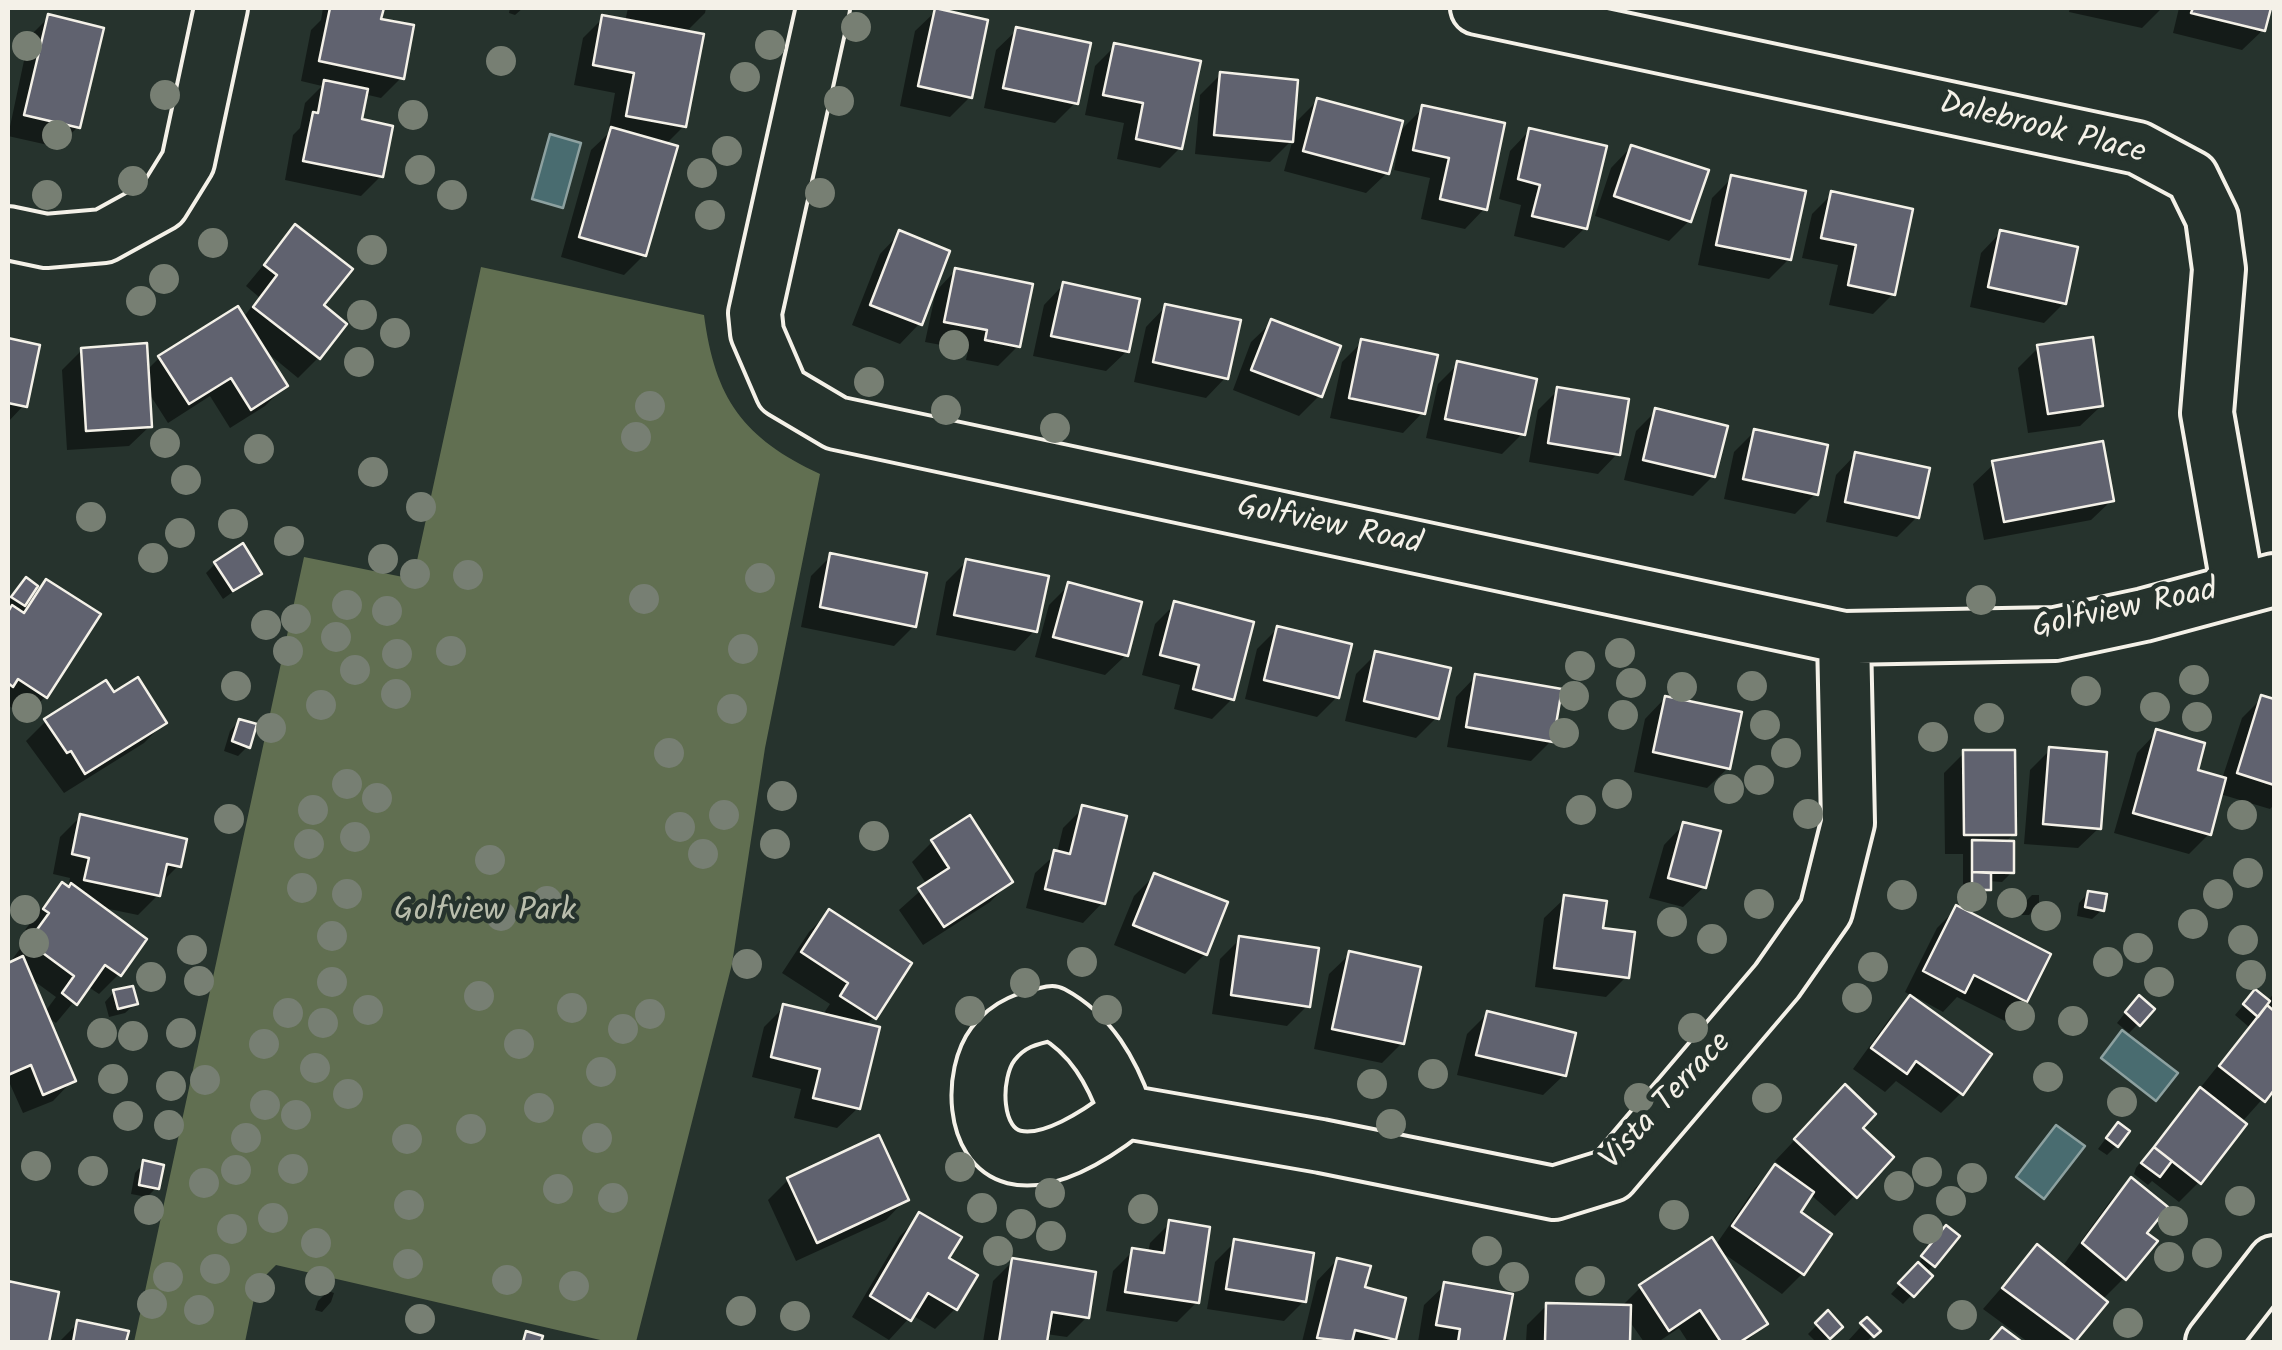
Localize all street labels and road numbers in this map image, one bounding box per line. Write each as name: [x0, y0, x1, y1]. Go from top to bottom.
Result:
street label: Dalebrook Place: [1935, 87, 2149, 175]
street label: Golfview Road: [1233, 490, 1425, 566]
street label: Golfview Road: [2029, 574, 2221, 650]
street label: Vista Terrace: [1594, 1026, 1742, 1180]

